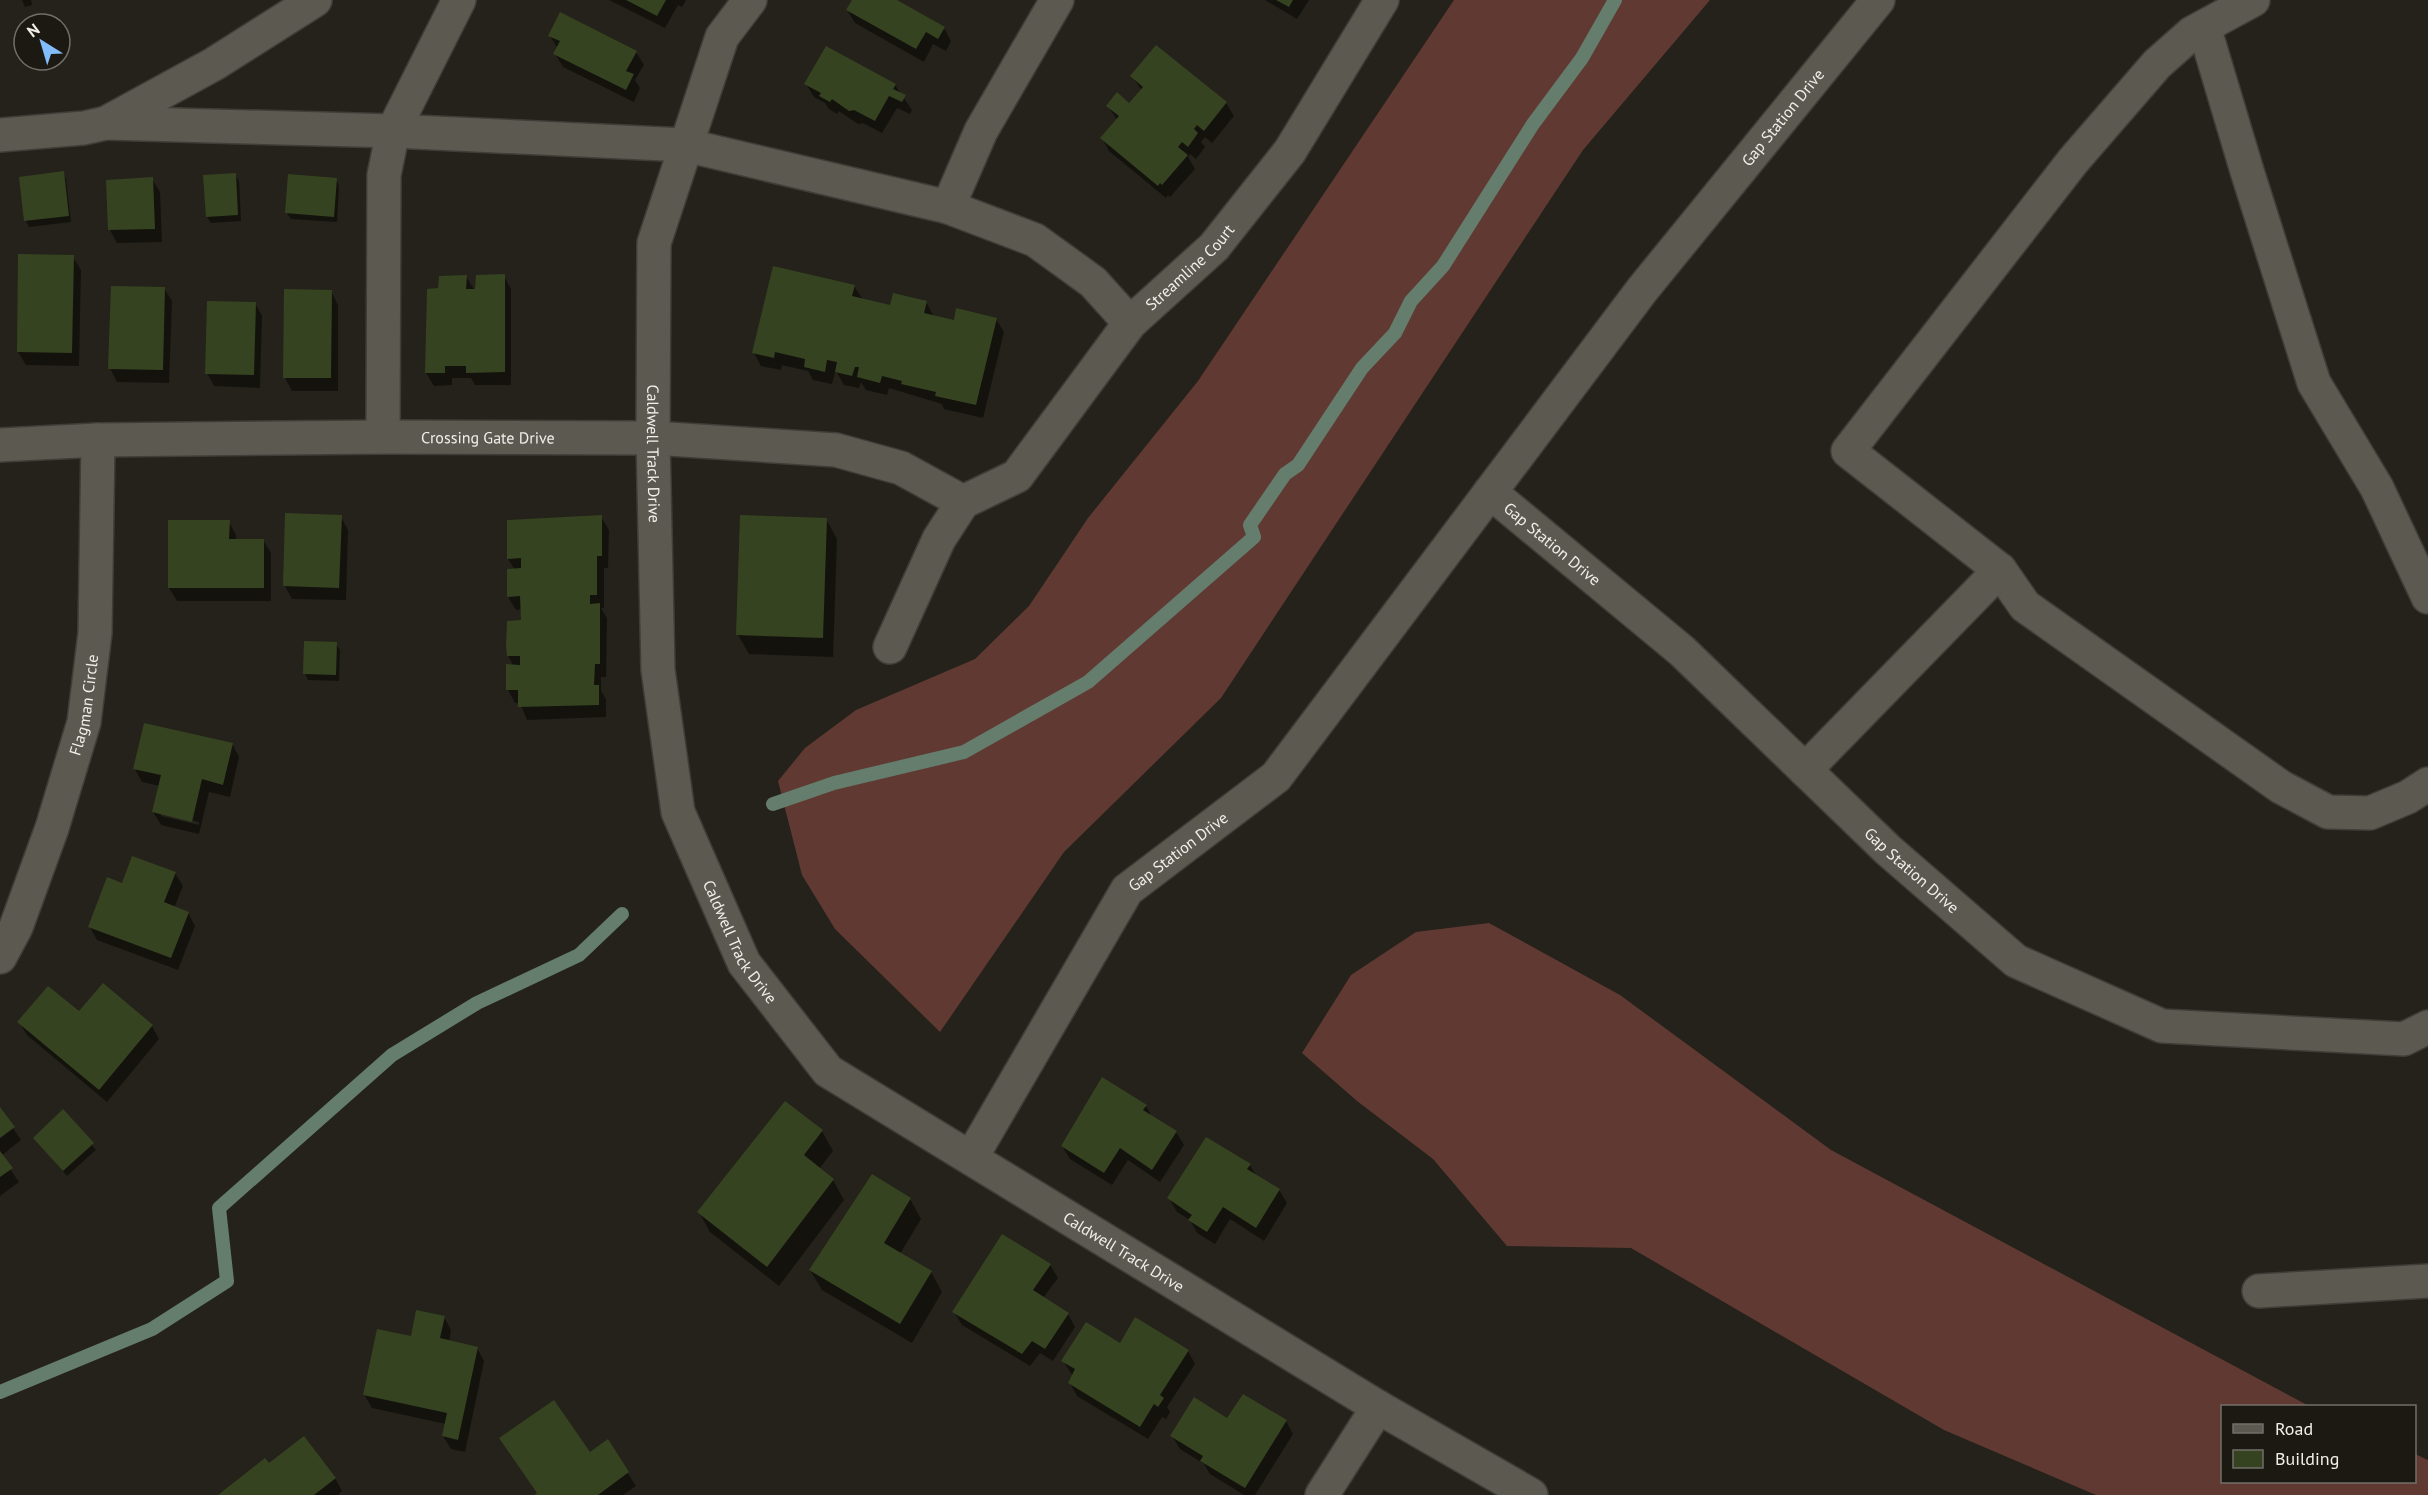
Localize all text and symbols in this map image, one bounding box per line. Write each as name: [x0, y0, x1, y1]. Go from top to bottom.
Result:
north arrow: [12, 12, 72, 72]
text: N: [23, 19, 43, 41]
street label: Gap Station Drive: [1737, 64, 1828, 170]
street label: Streamline Court: [1141, 220, 1239, 314]
street label: Caldwell Track Drive: [643, 385, 665, 523]
street label: Crossing Gate Drive: [421, 427, 555, 448]
street label: Gap Station Drive: [1500, 498, 1605, 590]
street label: Flagman Circle: [65, 653, 102, 758]
street label: Gap Station Drive: [1124, 807, 1232, 896]
street label: Gap Station Drive: [1860, 823, 1963, 917]
street label: Caldwell Track Drive: [699, 877, 782, 1007]
street label: Caldwell Track Drive: [1060, 1207, 1188, 1296]
legend: [2221, 1405, 2416, 1483]
text: Road: [2275, 1417, 2313, 1440]
text: Building: [2275, 1447, 2339, 1470]

